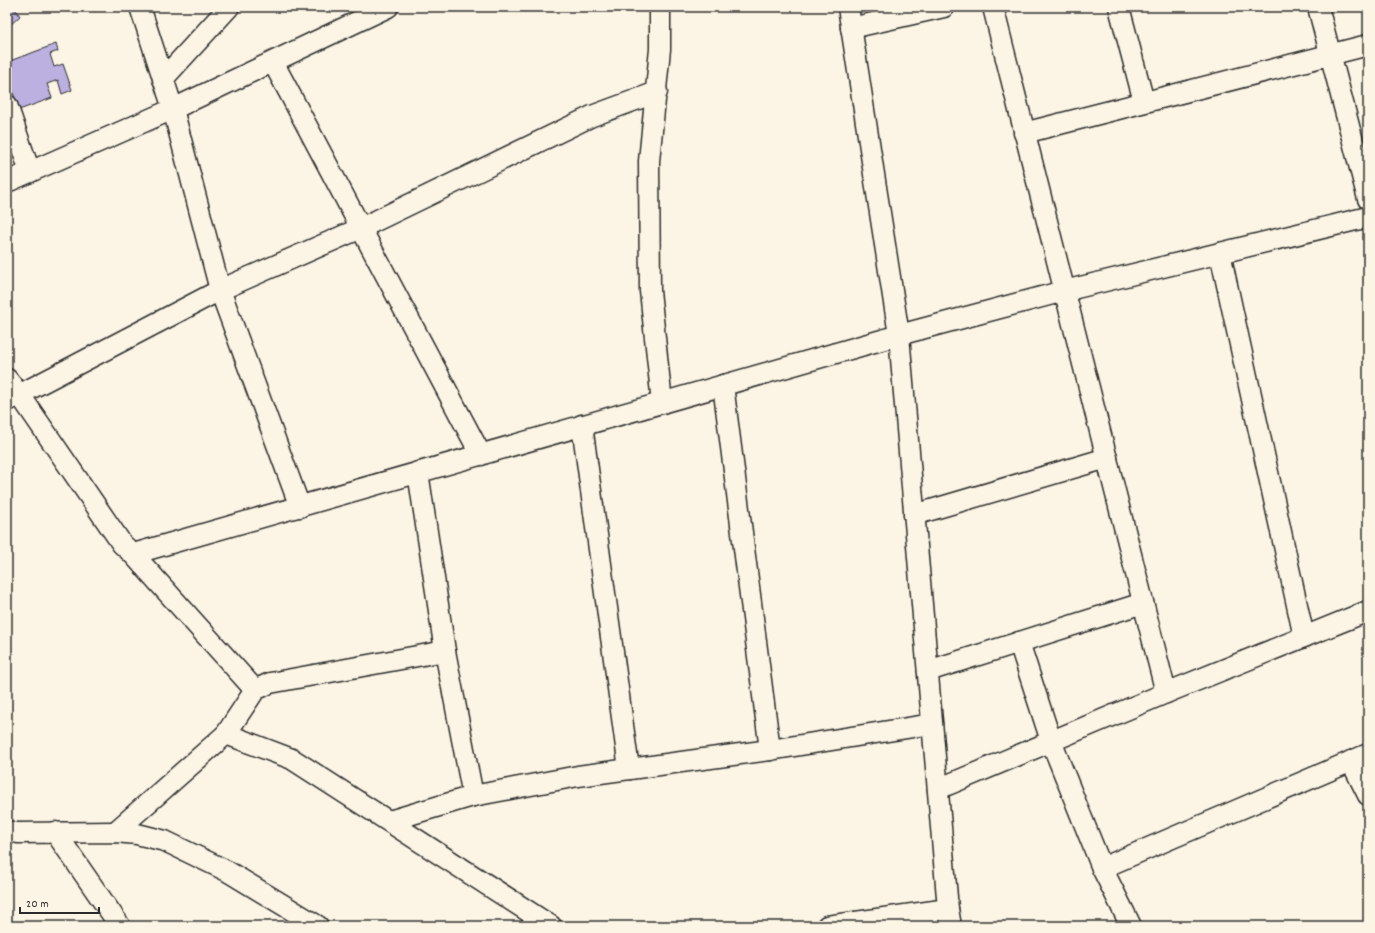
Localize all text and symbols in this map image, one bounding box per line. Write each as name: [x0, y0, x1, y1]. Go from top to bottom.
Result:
scale bar: [20, 889, 99, 915]
text: 20 m: [26, 896, 49, 913]

